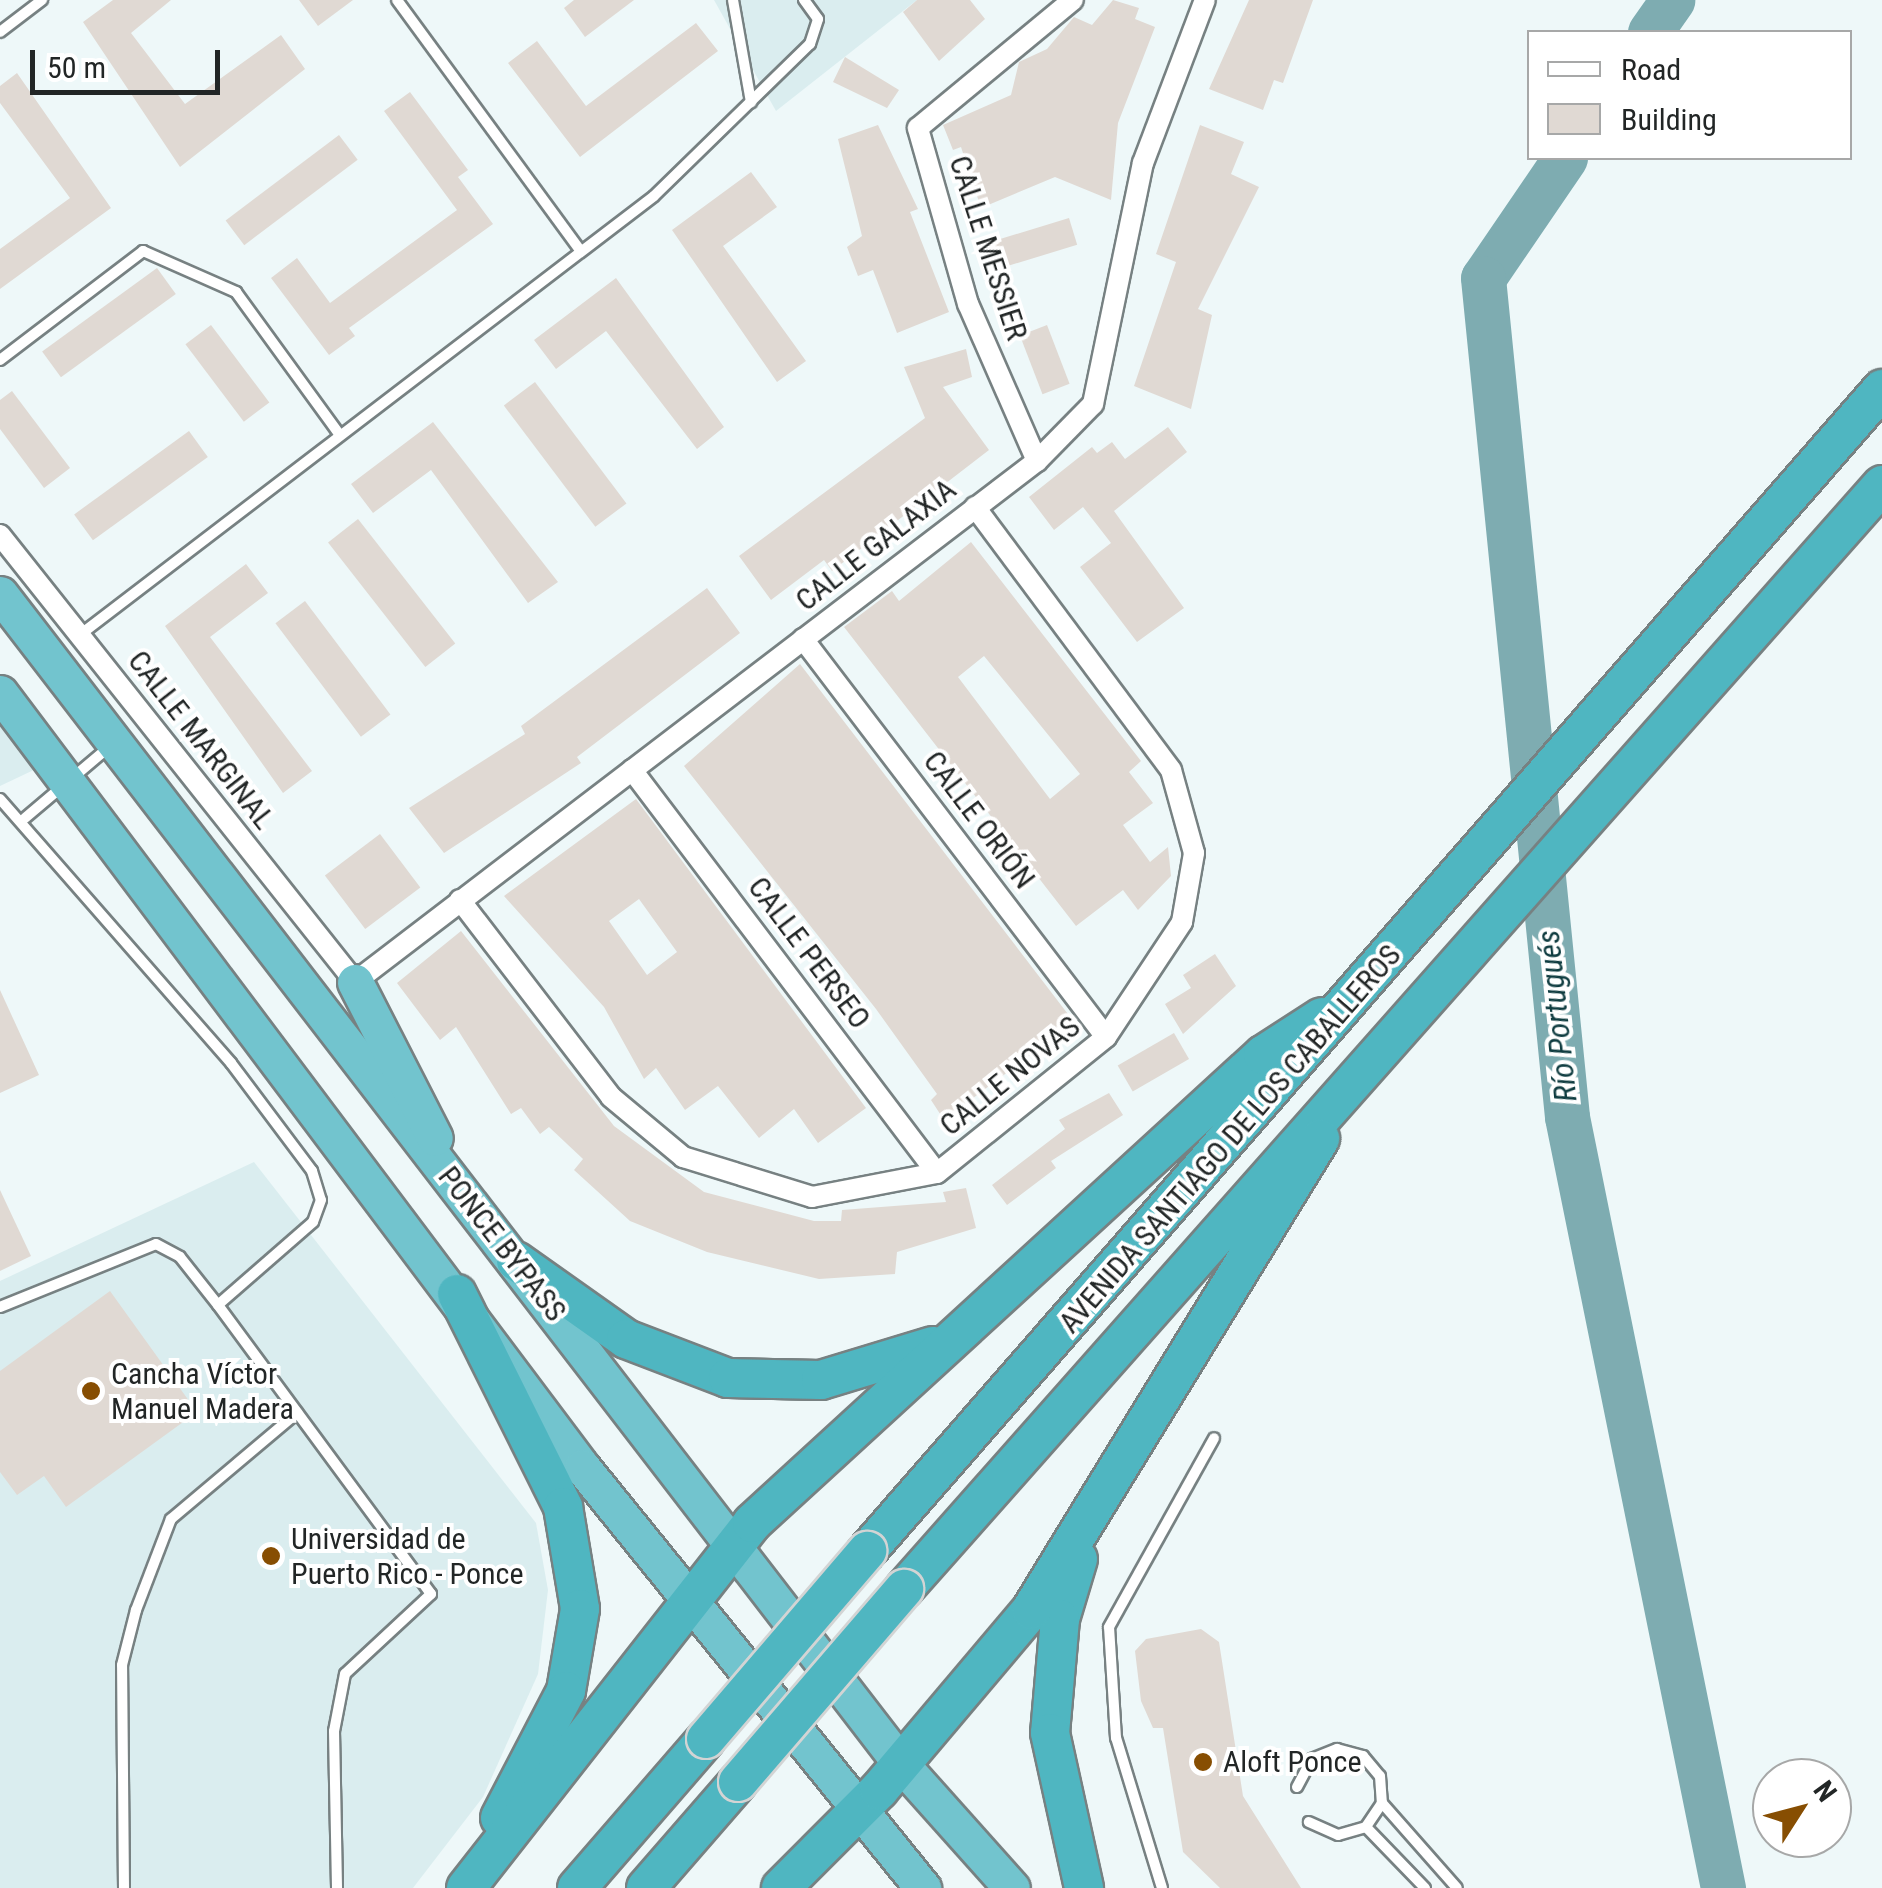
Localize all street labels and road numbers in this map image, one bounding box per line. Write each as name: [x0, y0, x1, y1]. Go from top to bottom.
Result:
street label: CALLE MESSIER: [941, 151, 1035, 345]
street label: CALLE GALAXIA: [789, 471, 963, 619]
street label: CALLE MARGINAL: [120, 644, 282, 836]
street label: CALLE ORIÓN: [916, 744, 1042, 896]
street label: CALLE PERSEO: [740, 870, 878, 1036]
street label: AVENIDA SANTIAGO DE LOS CABALLEROS: [1052, 938, 1408, 1340]
street label: CALLE NOVAS: [933, 1009, 1087, 1143]
street label: PONCE BYPASS: [430, 1159, 574, 1329]

